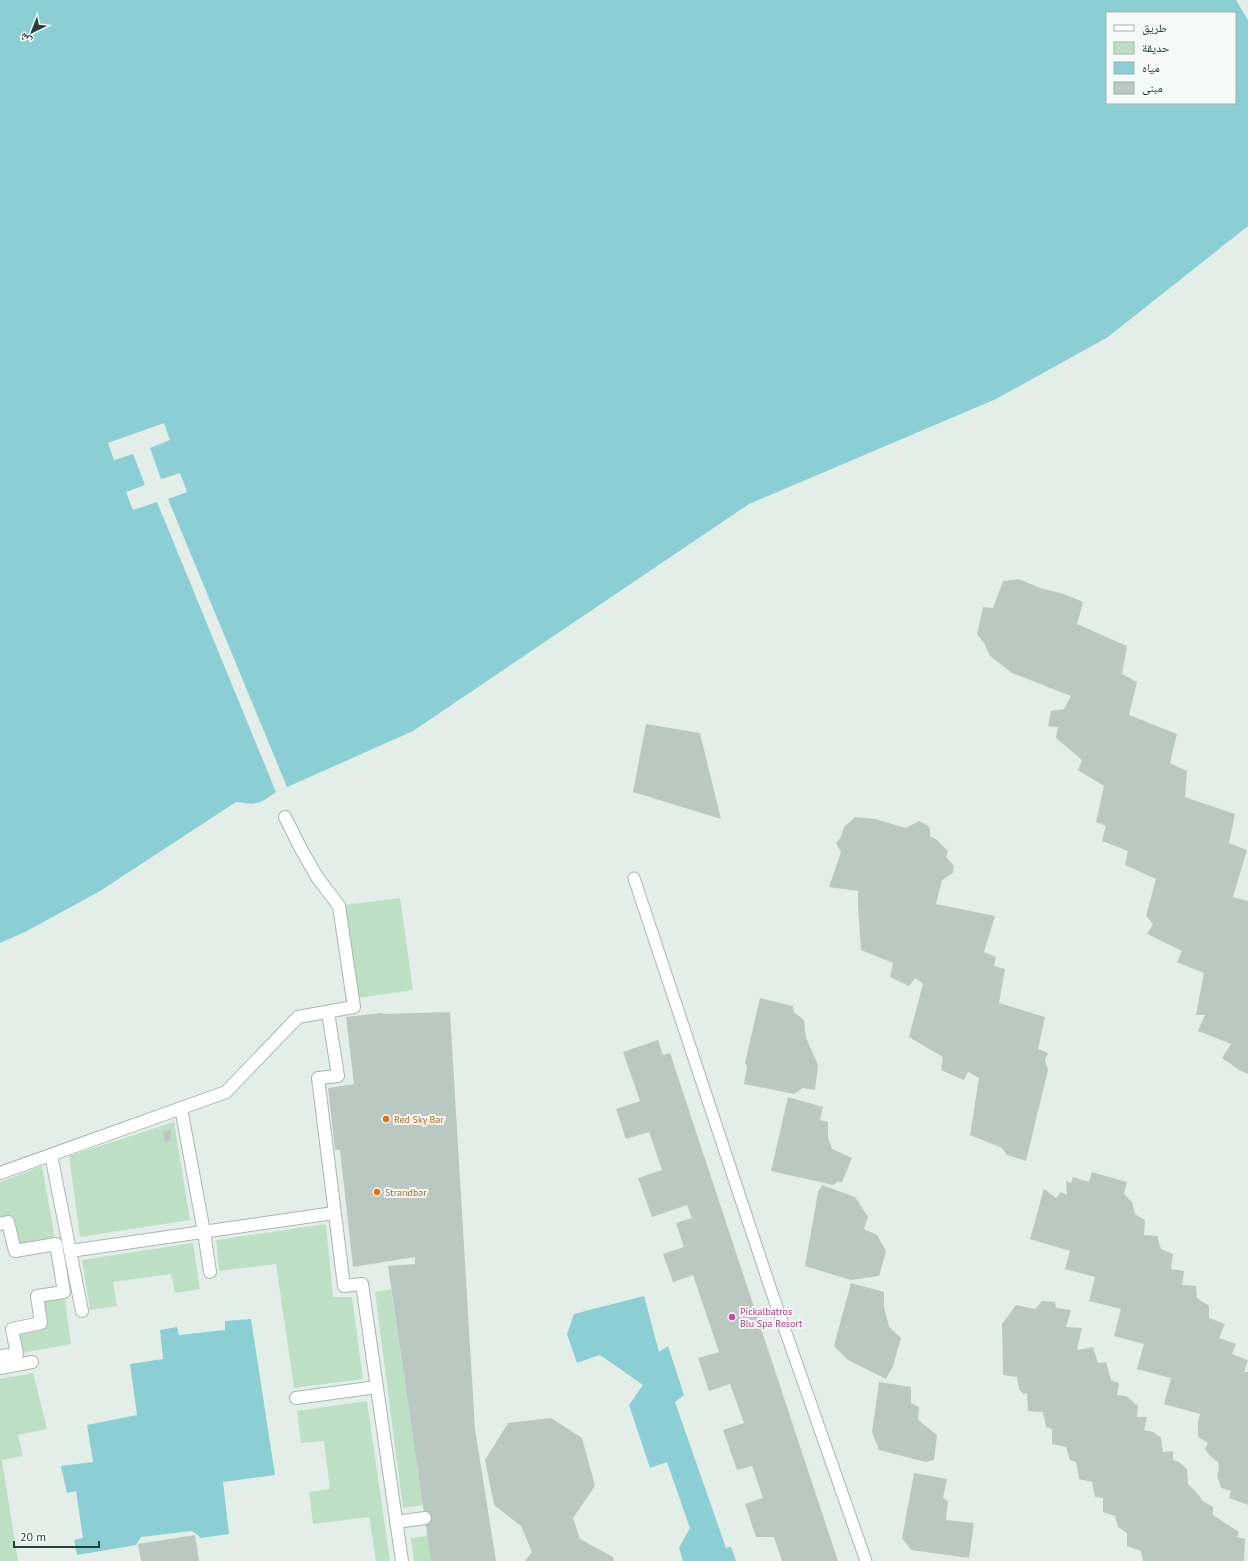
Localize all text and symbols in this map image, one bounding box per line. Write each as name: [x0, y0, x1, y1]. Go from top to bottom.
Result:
north arrow: [12, 12, 52, 52]
legend: [1106, 12, 1236, 104]
text: طريق: [1142, 20, 1167, 35]
text: ش: [16, 29, 35, 48]
text: حديقة: [1142, 40, 1170, 55]
text: مياه: [1142, 60, 1160, 75]
text: مبنى: [1142, 80, 1163, 95]
place label: Red Sky Bar: [394, 1113, 444, 1126]
marker: Red Sky Bar: [381, 1114, 391, 1124]
place label: Strandbar: [385, 1186, 427, 1199]
marker: Strandbar: [372, 1187, 382, 1197]
place label: Pickalbatros Blu Spa Resort: [740, 1305, 803, 1330]
marker: Pickalbatros Blu Spa Resort: [727, 1312, 737, 1322]
scale bar: [14, 1523, 99, 1549]
text: 20 m: [20, 1529, 46, 1544]

